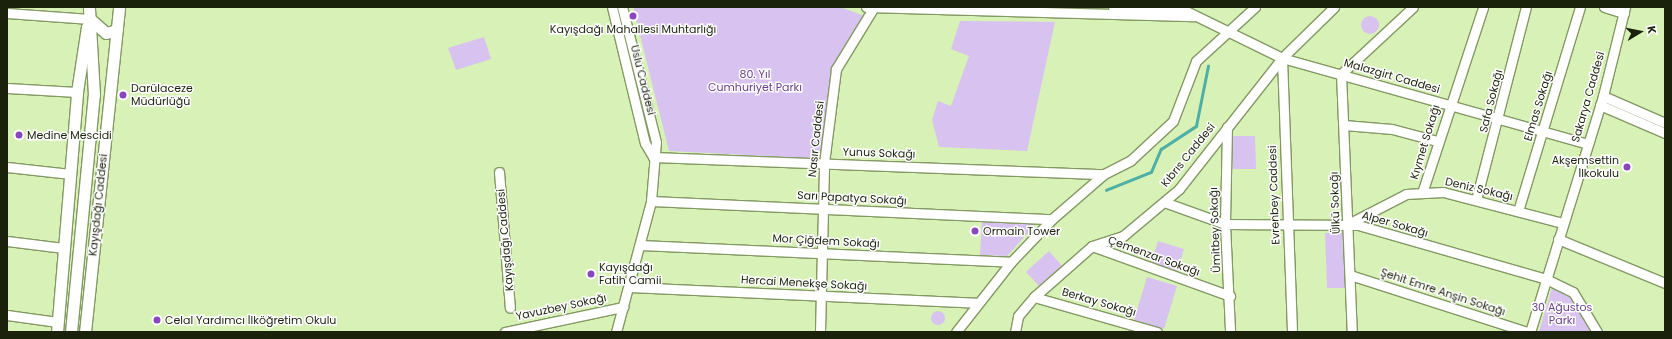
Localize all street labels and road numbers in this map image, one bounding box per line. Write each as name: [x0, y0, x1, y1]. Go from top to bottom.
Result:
street label: Uslu Caddesi: [628, 44, 658, 116]
street label: Sakarya Caddesi: [1569, 50, 1607, 144]
street label: Malazgirt Caddesi: [1342, 56, 1442, 96]
street label: Safa Sokağı: [1477, 68, 1505, 134]
street label: Elmas Sokağı: [1521, 69, 1555, 143]
street label: Nasır Caddesi: [805, 100, 827, 178]
street label: Kıymet Sokağı: [1407, 103, 1443, 181]
street label: Kıbrıs Caddesi: [1158, 120, 1218, 190]
street label: Yunus Sokağı: [842, 145, 916, 161]
street label: Evrenbey Caddesi: [1266, 145, 1282, 245]
street label: Kayışdağı Caddesi: [86, 153, 110, 257]
street label: Ülkü Sokağı: [1327, 172, 1343, 234]
street label: Deniz Sokağı: [1444, 175, 1514, 203]
street label: Ümitbey Sokağı: [1207, 187, 1223, 273]
street label: Kayışdağı Caddesi: [494, 188, 516, 292]
street label: Sarı Papatya Sokağı: [797, 189, 907, 207]
street label: Alper Sokağı: [1360, 208, 1430, 240]
street label: Mor Çiğdem Sokağı: [772, 232, 880, 250]
street label: Çemenzar Sokağı: [1106, 233, 1202, 279]
street label: Şehit Emre Anşin Sokağı: [1379, 266, 1507, 318]
street label: Hercai Menekşe Sokağı: [741, 273, 867, 293]
street label: Berkay Sokağı: [1060, 285, 1138, 319]
street label: Yavuzbey Sokağı: [515, 291, 607, 323]

